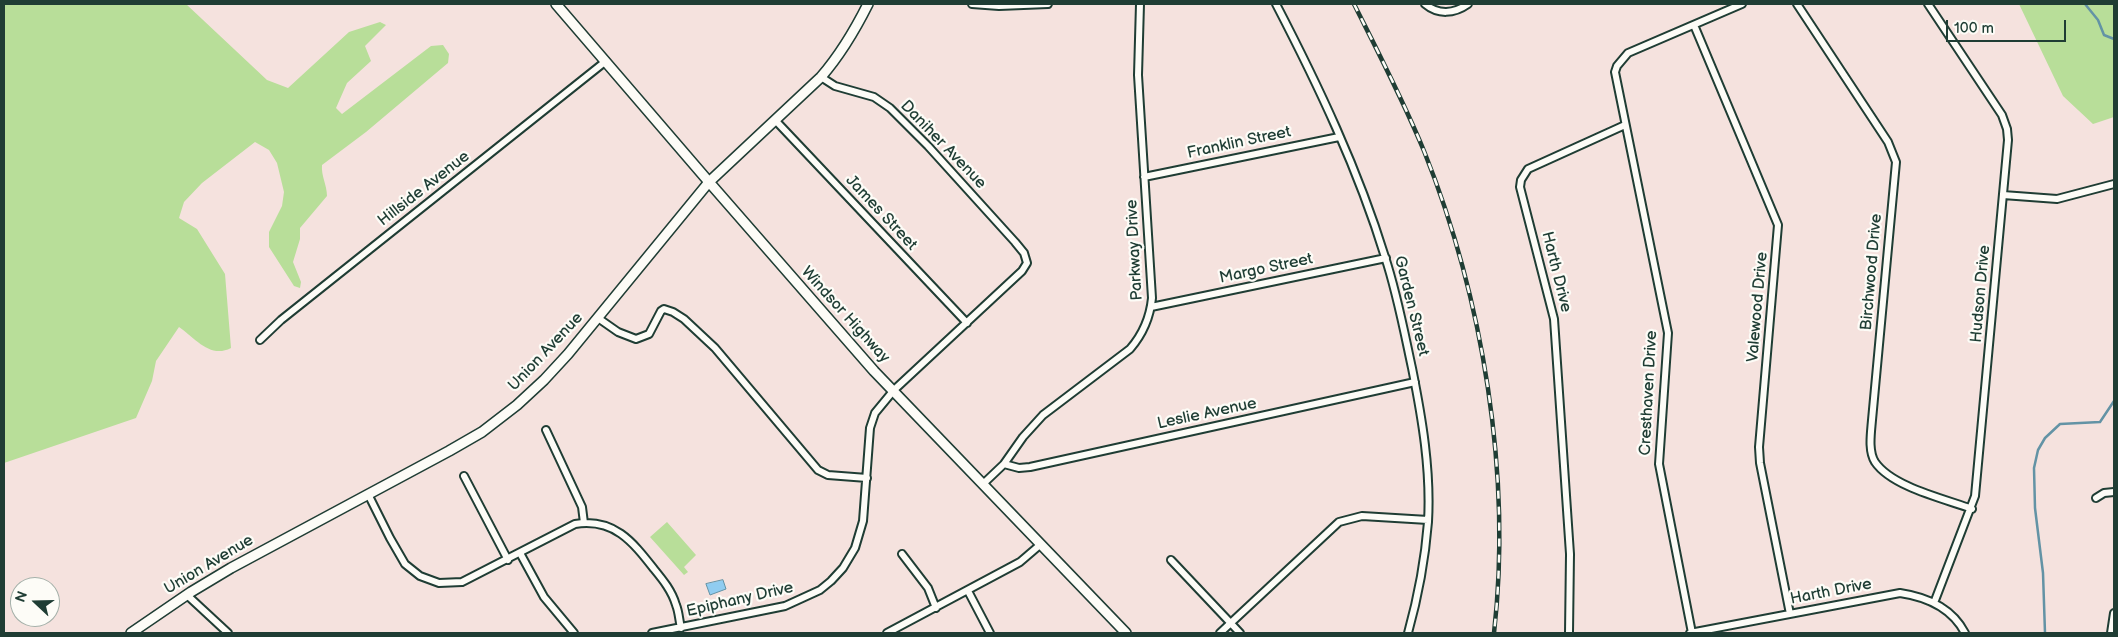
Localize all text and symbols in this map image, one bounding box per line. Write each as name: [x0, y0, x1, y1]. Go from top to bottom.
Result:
scale bar: [1948, 10, 2068, 42]
text: 100 m: [1954, 19, 1994, 38]
street label: Daniher Avenue: [896, 97, 990, 193]
street label: Franklin Street: [1185, 123, 1293, 163]
street label: Hillside Avenue: [374, 147, 474, 231]
street label: James Street: [841, 171, 921, 255]
street label: Parkway Drive: [1123, 199, 1147, 301]
street label: Birchwood Drive: [1857, 213, 1887, 331]
street label: Harth Drive: [1537, 230, 1575, 314]
street label: Hudson Drive: [1967, 244, 1995, 344]
street label: Margo Street: [1218, 250, 1314, 288]
street label: Valewood Drive: [1744, 251, 1772, 363]
street label: Garden Street: [1389, 254, 1433, 358]
street label: Windsor Highway: [797, 263, 893, 367]
street label: Union Avenue: [505, 309, 587, 395]
street label: Cresthaven Drive: [1636, 330, 1662, 456]
street label: Leslie Avenue: [1156, 394, 1258, 434]
street label: Union Avenue: [161, 531, 257, 599]
street label: Harth Drive: [1789, 575, 1873, 609]
north arrow: [10, 577, 60, 627]
street label: Epiphany Drive: [685, 578, 795, 622]
text: N: [12, 589, 31, 605]

